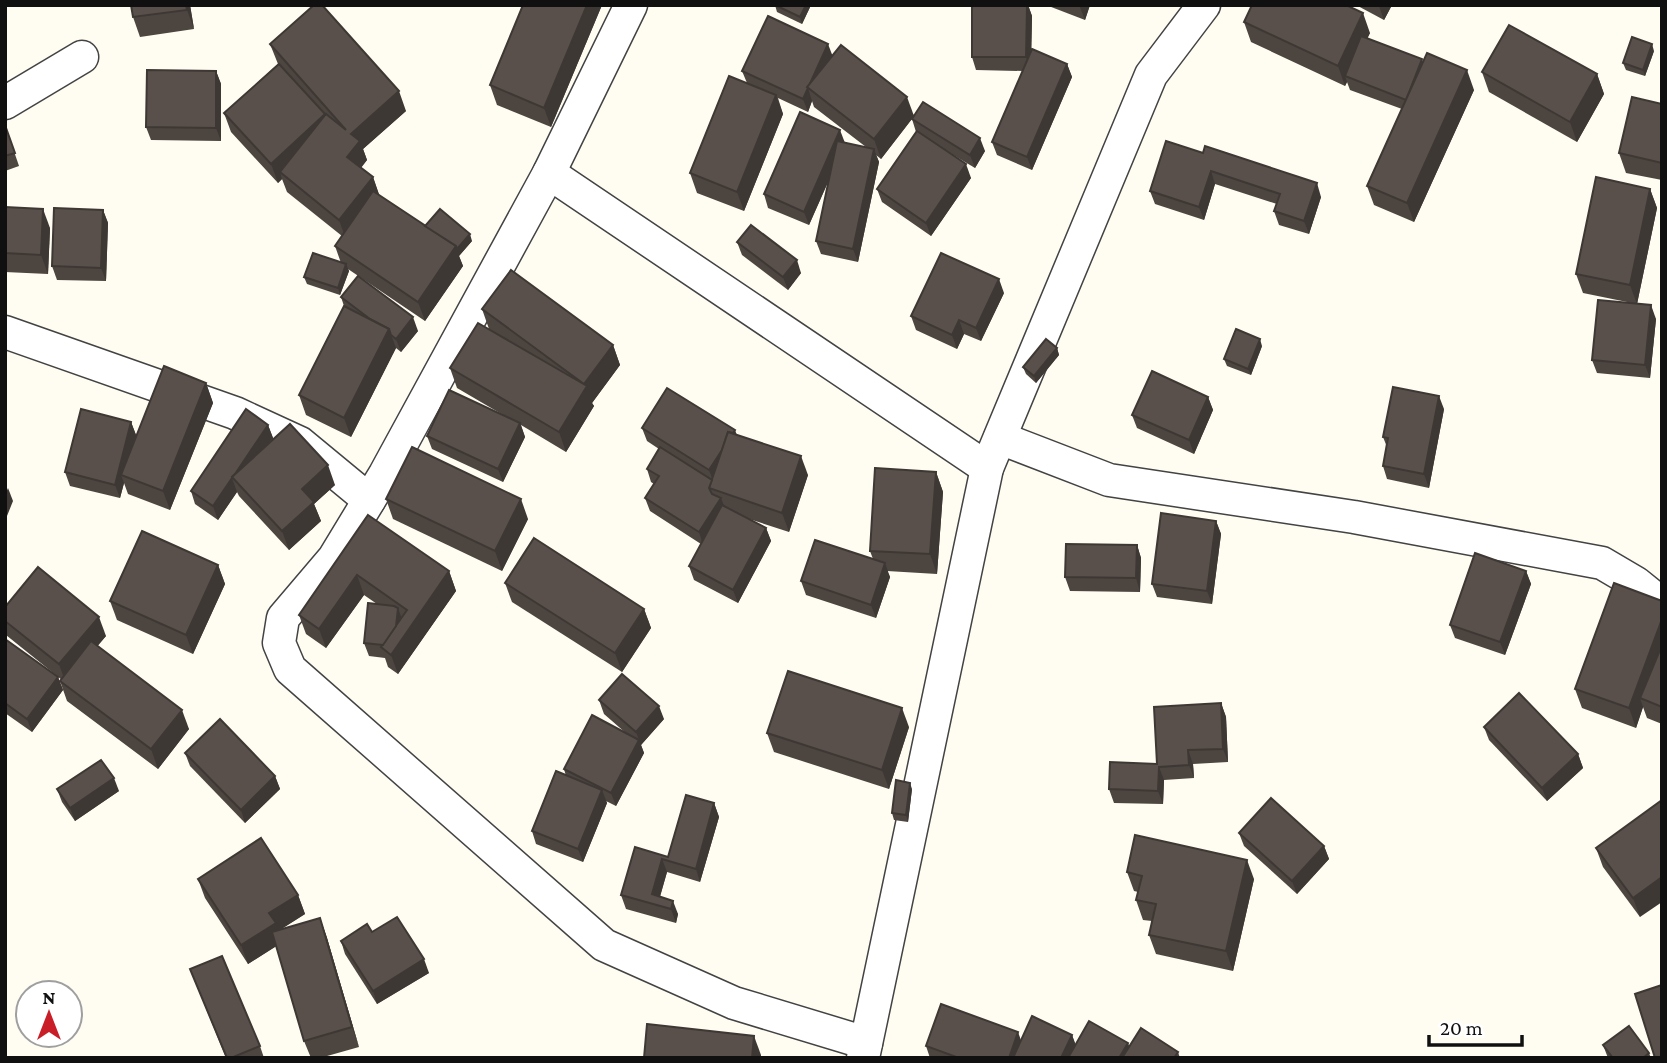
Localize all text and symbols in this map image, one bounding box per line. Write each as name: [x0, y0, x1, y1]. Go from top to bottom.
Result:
north arrow: [14, 979, 84, 1049]
text: N: [43, 987, 56, 1008]
scale bar: [1429, 1004, 1522, 1048]
text: 20 m: [1440, 1016, 1483, 1040]

